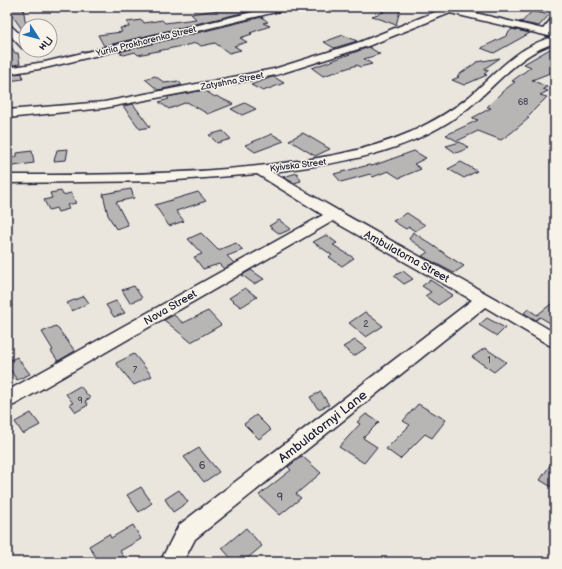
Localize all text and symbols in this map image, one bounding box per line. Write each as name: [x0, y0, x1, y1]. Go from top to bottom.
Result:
north arrow: [18, 18, 58, 58]
street label: Yuriia Prokhorenka Street: [94, 24, 198, 60]
text: Пн: [36, 34, 55, 53]
street label: Zatyshna Street: [199, 70, 265, 93]
house number: 68: [518, 97, 528, 108]
street label: Kyivska Street: [269, 157, 327, 174]
street label: Ambulatorna Street: [362, 228, 452, 286]
street label: Nova Street: [142, 287, 199, 328]
house number: 2: [363, 319, 369, 330]
house number: 1: [487, 355, 491, 366]
house number: 7: [133, 365, 138, 376]
street label: Ambulatornyi Lane: [275, 387, 370, 466]
house number: 9: [77, 395, 83, 406]
house number: 6: [199, 459, 206, 472]
house number: 9: [277, 491, 283, 504]

